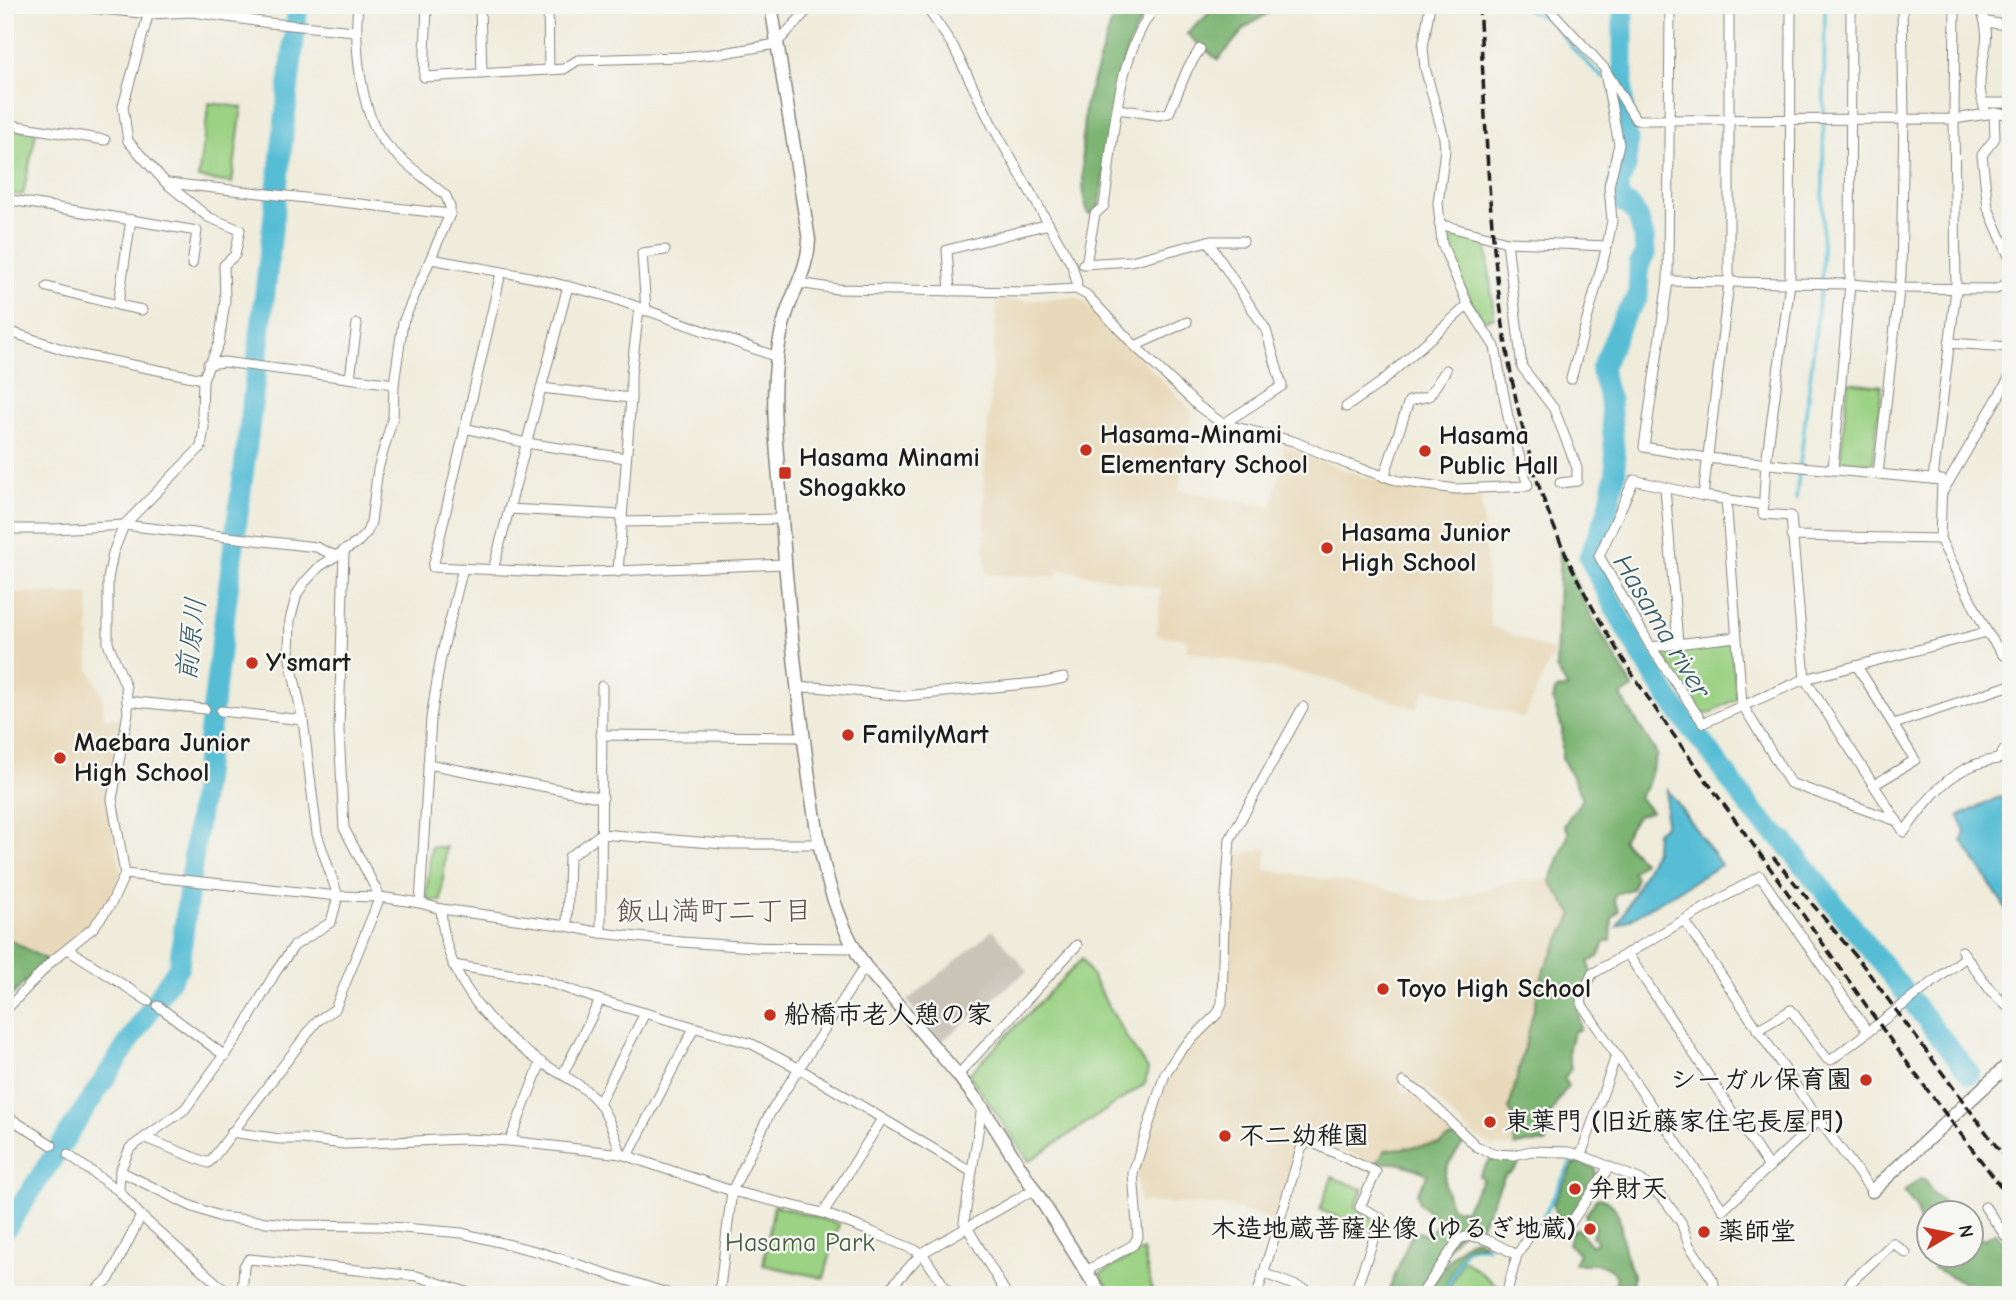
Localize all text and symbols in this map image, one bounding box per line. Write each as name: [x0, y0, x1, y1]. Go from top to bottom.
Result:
place label: Hasama-Minami Elementary School: [1100, 420, 1308, 480]
place label: Hasama Public Hall: [1439, 421, 1558, 481]
marker: Hasama-Minami Elementary School: [1078, 442, 1094, 458]
place label: Hasama Minami Shogakko: [799, 443, 980, 503]
marker: Hasama Public Hall: [1417, 443, 1433, 459]
marker: Hasama Minami Shogakko: [777, 465, 793, 481]
place label: Hasama Junior High School: [1341, 518, 1511, 578]
marker: Hasama Junior High School: [1319, 540, 1335, 556]
water label: Hasama river: [1607, 548, 1718, 705]
water label: 前原川: [170, 595, 212, 683]
place label: Y'smart: [266, 648, 351, 678]
marker: Y'smart: [244, 655, 260, 671]
place label: FamilyMart: [862, 720, 989, 750]
marker: FamilyMart: [840, 727, 856, 743]
place label: Maebara Junior High School: [74, 728, 251, 788]
marker: Maebara Junior High School: [52, 750, 68, 766]
district label: 飯山満町二丁目: [616, 895, 812, 927]
place label: Toyo High School: [1397, 974, 1591, 1004]
marker: Toyo High School: [1375, 981, 1391, 997]
place label: 船橋市老人憩の家: [784, 1000, 992, 1030]
marker: 船橋市老人憩の家: [762, 1007, 778, 1023]
place label: シーガル保育園: [1670, 1065, 1852, 1095]
marker: シーガル保育園: [1858, 1072, 1874, 1088]
place label: 東葉門 (旧近藤家住宅長屋門): [1504, 1107, 1844, 1137]
marker: 東葉門 (旧近藤家住宅長屋門): [1482, 1114, 1498, 1130]
place label: 不二幼稚園: [1239, 1121, 1369, 1151]
marker: 不二幼稚園: [1217, 1128, 1233, 1144]
place label: 弁財天: [1589, 1174, 1667, 1204]
marker: 弁財天: [1567, 1181, 1583, 1197]
north arrow: [1914, 1198, 1984, 1268]
place label: 木造地蔵菩薩坐像 (ゆるぎ地蔵): [1210, 1214, 1576, 1244]
place label: 薬師堂: [1718, 1217, 1796, 1247]
marker: 木造地蔵菩薩坐像 (ゆるぎ地蔵): [1582, 1221, 1598, 1237]
text: N: [1954, 1223, 1978, 1239]
marker: 薬師堂: [1696, 1224, 1712, 1240]
park label: Hasama Park: [725, 1228, 875, 1258]

